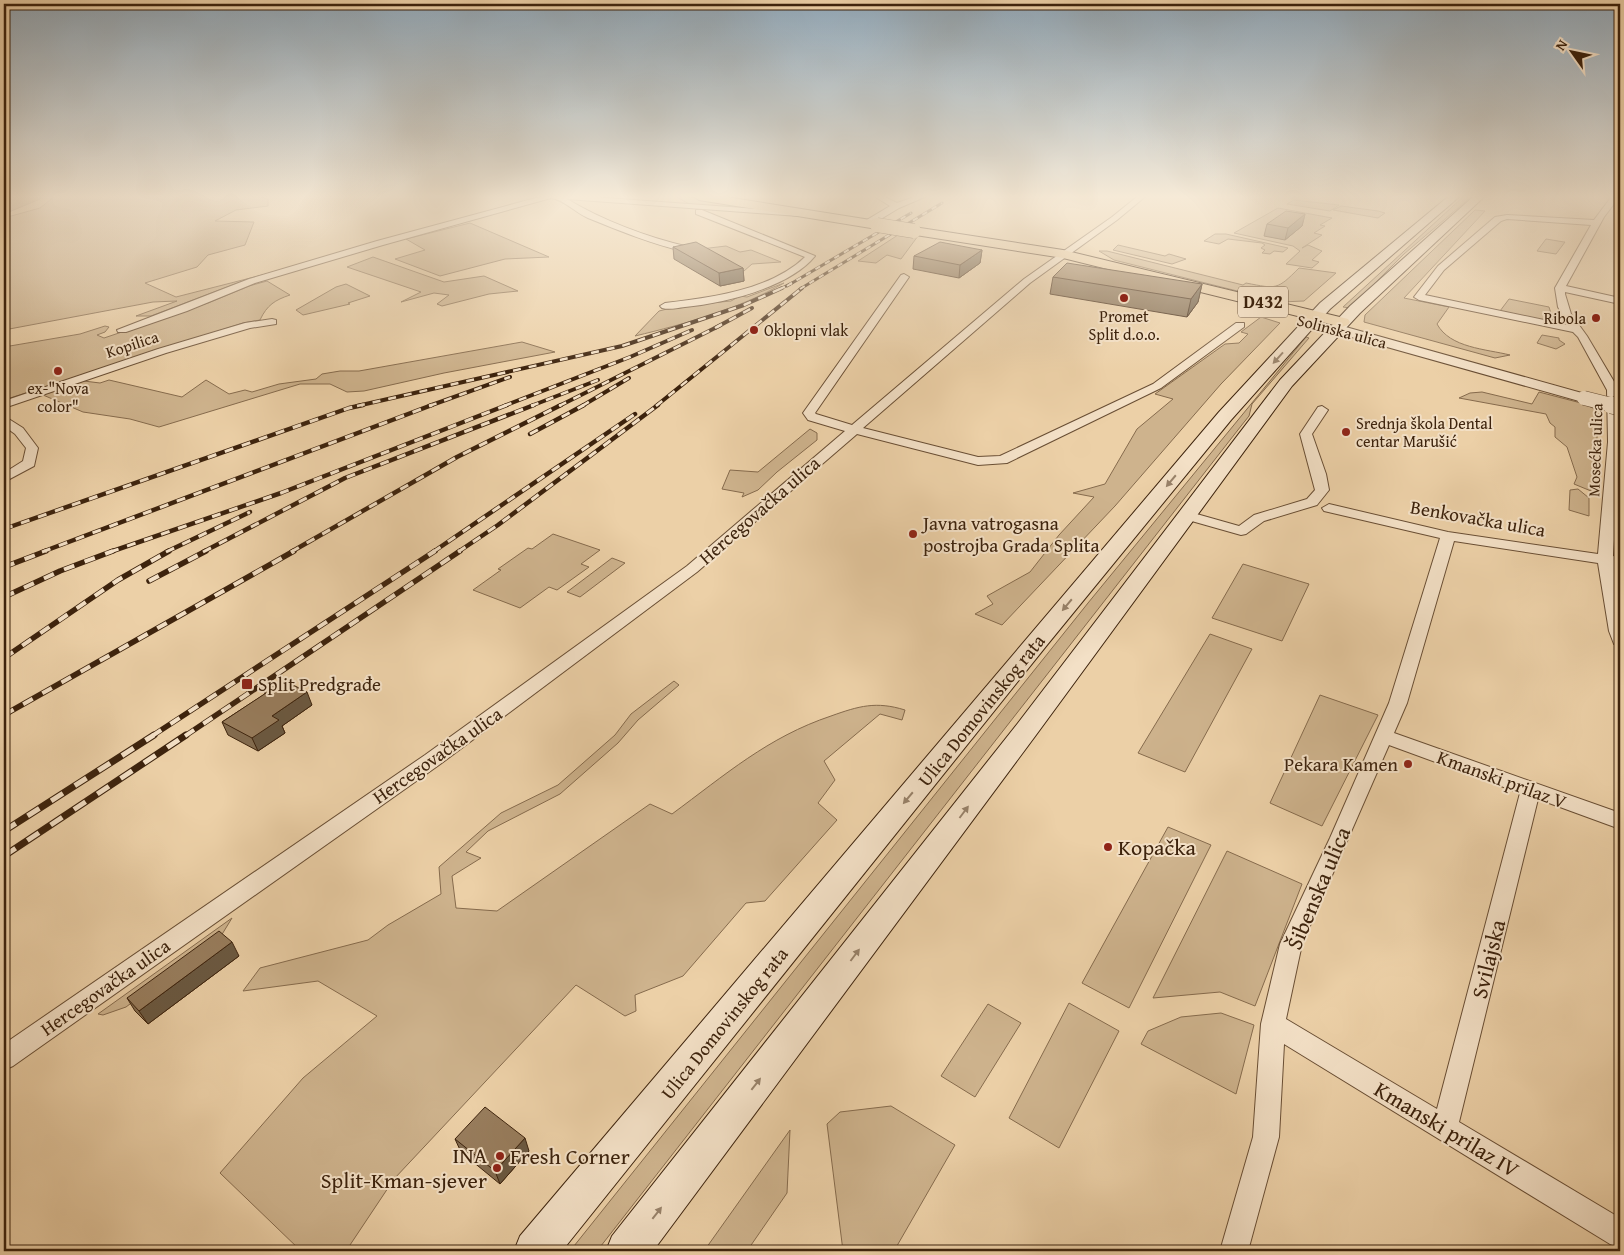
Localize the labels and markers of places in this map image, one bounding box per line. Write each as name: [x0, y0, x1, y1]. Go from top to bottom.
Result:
marker: Promet Split d.o.o.: [1118, 292, 1130, 304]
place label: Promet Split d.o.o.: [1088, 304, 1160, 346]
place label: Ribola: [1544, 306, 1586, 330]
marker: Ribola: [1590, 312, 1602, 324]
place label: Oklopni vlak: [764, 318, 849, 342]
marker: Oklopni vlak: [748, 324, 760, 336]
marker: ex-"Nova color": [52, 365, 64, 377]
place label: ex-"Nova color": [27, 376, 89, 418]
place label: Srednja škola Dental centar Marušić: [1356, 411, 1493, 453]
marker: Srednja škola Dental centar Marušić: [1340, 426, 1352, 438]
place label: Javna vatrogasna postrojba Grada Splita: [921, 509, 1100, 559]
marker: Javna vatrogasna postrojba Grada Splita: [907, 528, 919, 540]
place label: Split Predgrađe: [258, 670, 381, 698]
marker: Split Predgrađe: [240, 677, 254, 691]
place label: Pekara Kamen: [1284, 750, 1398, 778]
marker: Pekara Kamen: [1402, 758, 1414, 770]
place label: Kopačka: [1118, 831, 1196, 863]
marker: Kopačka: [1102, 841, 1114, 853]
place label: INA Split-Kman-sjever: [321, 1139, 488, 1196]
place label: Fresh Corner: [510, 1140, 630, 1172]
marker: Fresh Corner: [494, 1150, 506, 1162]
marker: INA Split-Kman-sjever: [491, 1162, 503, 1174]

